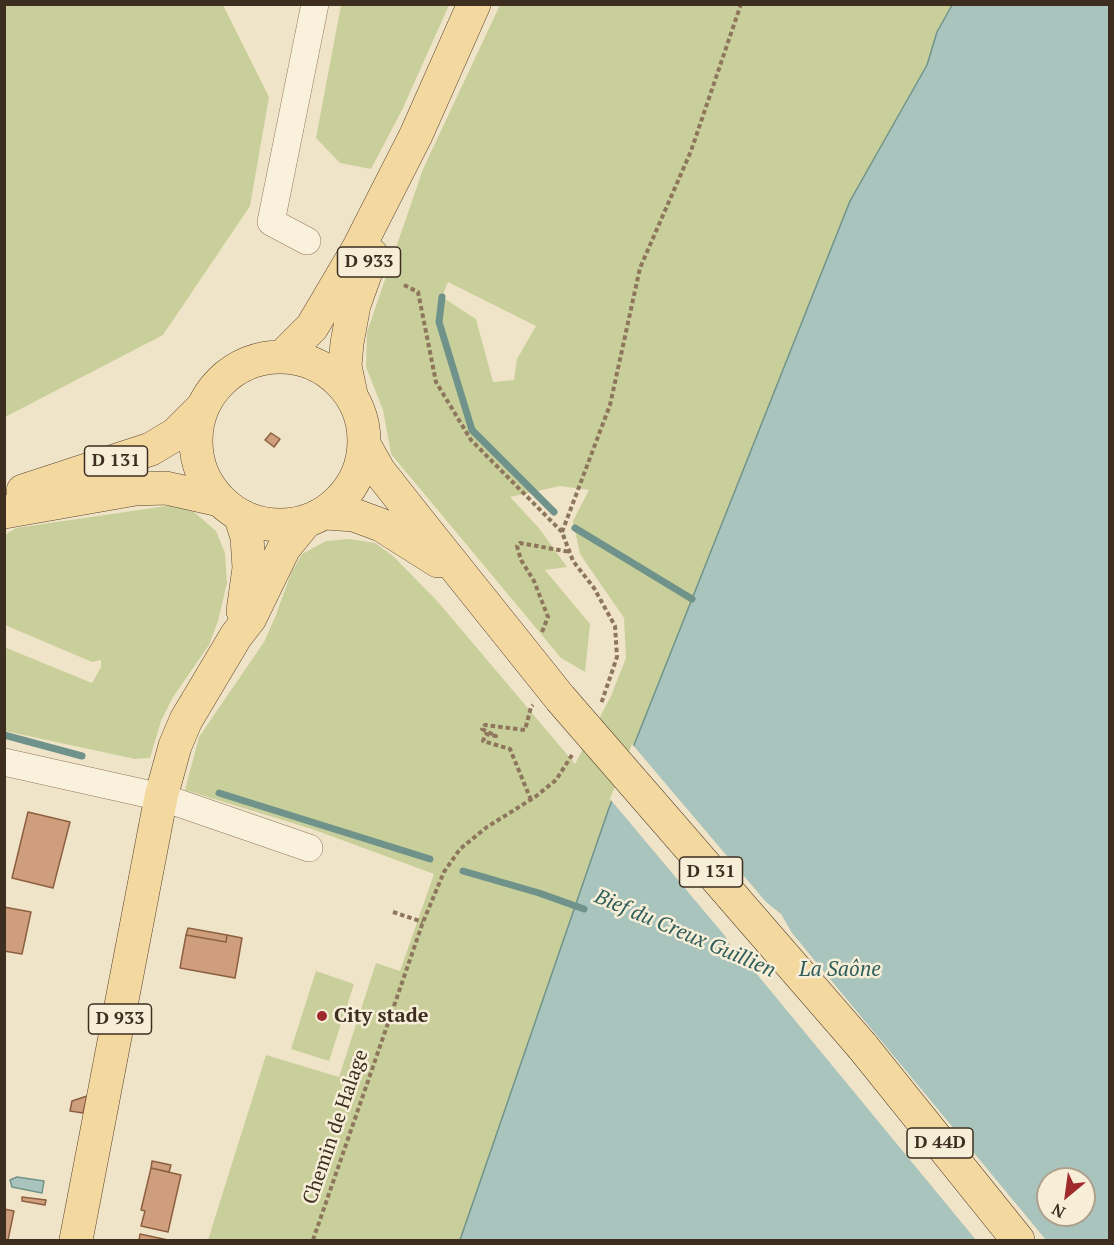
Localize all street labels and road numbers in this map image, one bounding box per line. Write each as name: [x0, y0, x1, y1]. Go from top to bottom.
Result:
road number: D 933: [338, 247, 400, 277]
road number: D 131: [84, 446, 148, 476]
road number: D 131: [680, 857, 742, 887]
road number: D 933: [88, 1004, 152, 1034]
street label: Chemin de Halage: [298, 1046, 374, 1208]
road number: D 44D: [907, 1128, 973, 1158]

